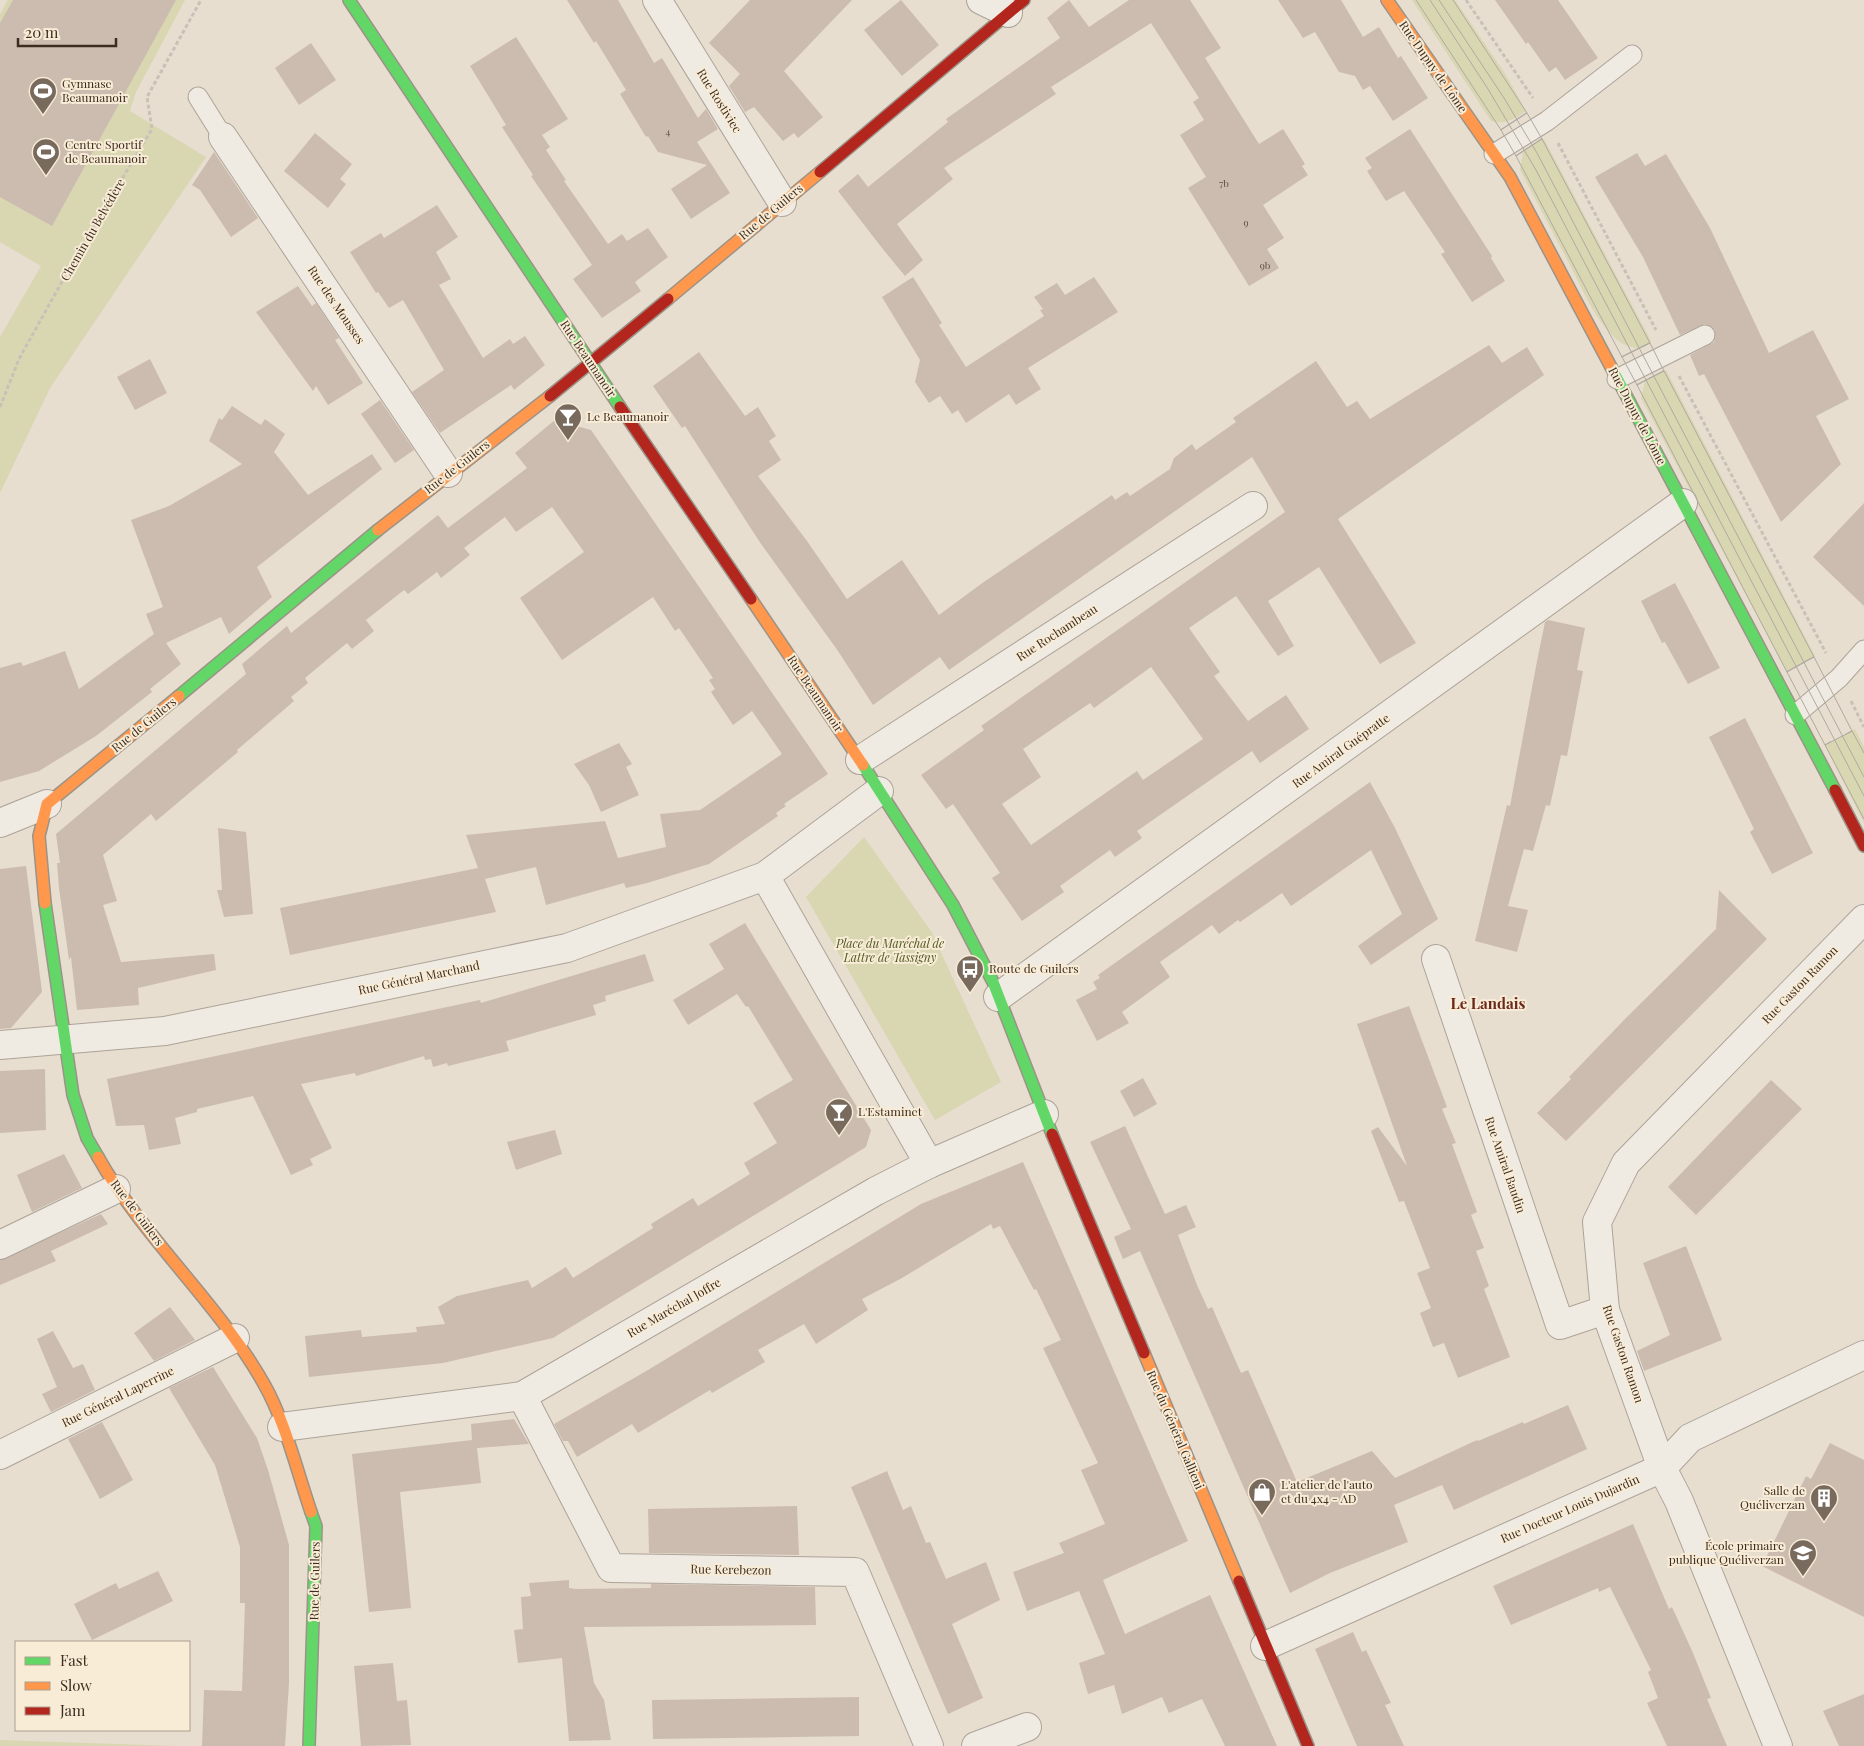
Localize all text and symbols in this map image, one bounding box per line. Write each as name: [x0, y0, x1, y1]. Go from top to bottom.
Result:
scale bar: [18, 15, 115, 47]
street label: Rue Dupuy de Lôme: [1396, 17, 1471, 115]
text: 20 m: [25, 22, 59, 42]
street label: Rue Rostiviec: [694, 65, 746, 136]
place label: Gymnase Beaumanoir: [62, 75, 128, 105]
sports icon: Gymnase Beaumanoir: [28, 76, 58, 115]
house number: 4: [666, 124, 671, 138]
place label: Centre Sportif de Beaumanoir: [65, 136, 147, 166]
sports icon: Centre Sportif de Beaumanoir: [31, 137, 61, 176]
street label: Chemin du Belvédère: [56, 175, 128, 284]
house number: 7b: [1219, 176, 1229, 190]
street label: Rue de Guilers: [735, 180, 806, 243]
house number: 9: [1243, 215, 1249, 229]
house number: 9b: [1260, 258, 1271, 272]
street label: Rue des Mousses: [305, 262, 369, 347]
street label: Rue Beaumanoir: [557, 317, 621, 401]
street label: Rue Dupuy de Lôme: [1605, 364, 1670, 467]
bar icon: Le Beaumanoir: [553, 402, 583, 441]
place label: Le Beaumanoir: [587, 408, 670, 424]
street label: Rue de Guilers: [420, 436, 492, 497]
street label: Rue Rochambeau: [1013, 600, 1100, 664]
street label: Rue Beaumanoir: [784, 652, 848, 736]
street label: Rue de Guilers: [108, 693, 179, 755]
street label: Rue Amiral Guépratte: [1288, 709, 1392, 791]
park label: Place du Maréchal de Lattre de Tassigny: [835, 935, 944, 965]
street label: Rue Gaston Ramon: [1758, 942, 1841, 1027]
bus stop icon: Route de Guilers: [955, 954, 985, 993]
street label: Rue Général Marchand: [357, 956, 481, 998]
place label: Route de Guilers: [989, 960, 1079, 976]
district label: Le Landais: [1451, 993, 1525, 1013]
bar icon: L'Estaminet: [824, 1097, 854, 1136]
place label: L'Estaminet: [858, 1103, 923, 1119]
street label: Rue Amiral Baudin: [1482, 1114, 1530, 1215]
street label: Rue de Guilers: [108, 1176, 168, 1249]
street label: Rue Maréchal Joffre: [624, 1274, 723, 1341]
street label: Rue Gaston Ramon: [1600, 1303, 1648, 1405]
street label: Rue Général Laperrine: [59, 1362, 176, 1430]
street label: Rue du Général Gallieni: [1144, 1368, 1208, 1492]
street label: Rue Docteur Louis Dujardin: [1498, 1470, 1642, 1546]
place label: L'atelier de l'auto et du 4x4 - AD: [1281, 1476, 1373, 1506]
shop icon: L'atelier de l'auto et du 4x4 - AD: [1247, 1477, 1277, 1516]
place label: Salle de Quéliverzan: [1740, 1482, 1805, 1512]
building icon: Salle de Quéliverzan: [1809, 1483, 1839, 1522]
place label: École primaire publique Quéliverzan: [1669, 1537, 1784, 1567]
school or university icon: École primaire publique Quéliverzan: [1788, 1538, 1818, 1577]
street label: Rue de Guilers: [305, 1541, 323, 1621]
street label: Rue Kerebezon: [690, 1560, 772, 1578]
legend: [15, 1641, 190, 1731]
text: Fast: [60, 1650, 89, 1670]
text: Slow: [60, 1675, 92, 1695]
text: Jam: [59, 1700, 86, 1720]

